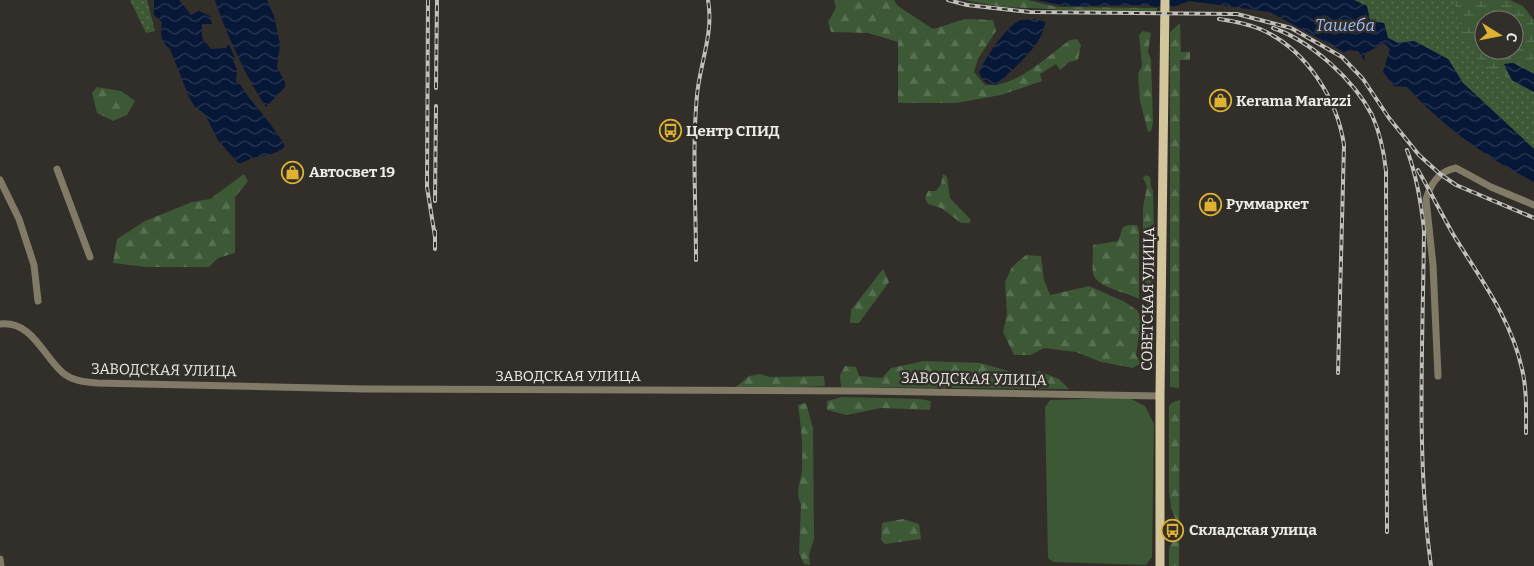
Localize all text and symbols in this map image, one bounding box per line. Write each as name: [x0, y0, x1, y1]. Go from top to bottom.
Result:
north arrow: [1474, 10, 1524, 60]
water label: Ташеба: [1315, 16, 1375, 35]
text: С: [1502, 31, 1520, 43]
shop icon: Kerama Marazzi: [1208, 89, 1232, 113]
place label: Kerama Marazzi: [1236, 92, 1351, 110]
bus stop icon: Центр СПИД: [658, 119, 682, 143]
place label: Центр СПИД: [686, 122, 780, 140]
shop icon: Автосвет 19: [281, 160, 305, 184]
place label: Автосвет 19: [309, 163, 395, 181]
shop icon: Руммаркет: [1198, 192, 1222, 216]
place label: Руммаркет: [1226, 195, 1309, 213]
street label: СОВЕТСКАЯ УЛИЦА: [1138, 227, 1158, 371]
street label: ЗАВОДСКАЯ УЛИЦА: [91, 360, 237, 380]
street label: ЗАВОДСКАЯ УЛИЦА: [495, 367, 641, 385]
street label: ЗАВОДСКАЯ УЛИЦА: [901, 369, 1047, 389]
bus stop icon: Складская улица: [1161, 518, 1185, 542]
place label: Складская улица: [1189, 521, 1317, 539]

